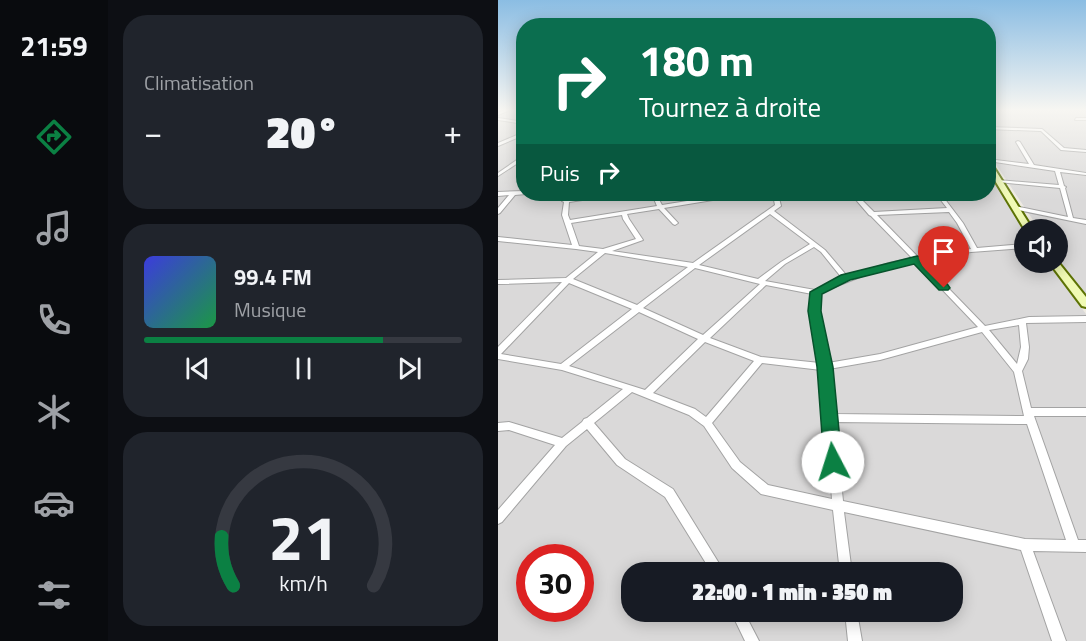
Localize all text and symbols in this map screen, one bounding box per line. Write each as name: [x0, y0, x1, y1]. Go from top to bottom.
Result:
text: 21:59: [20, 25, 88, 66]
text: 180 m: [639, 28, 754, 92]
icon: right: [540, 42, 618, 120]
text: Climatisation: [144, 67, 254, 98]
text: Tournez à droite: [639, 86, 821, 127]
text: 20°: [266, 97, 340, 165]
text: −: [144, 107, 162, 157]
text: +: [444, 107, 462, 157]
icon: directions: [33, 116, 75, 158]
text: Puis: [540, 156, 580, 190]
icon: right: [592, 156, 625, 189]
icon: music: [33, 207, 75, 249]
map controls: [1014, 219, 1068, 273]
button: sound: [1014, 219, 1068, 273]
pin: [918, 226, 969, 288]
icon: arrive: [927, 235, 960, 268]
text: 99.4 FM: [234, 260, 312, 294]
text: Musique: [234, 294, 306, 325]
icon: phone: [33, 299, 75, 341]
icon: previous: [181, 352, 214, 385]
icon: pause: [287, 352, 320, 385]
icon: next: [393, 352, 426, 385]
icon: climate: [33, 391, 75, 433]
position arrow: [801, 430, 865, 494]
icon: car: [33, 482, 75, 524]
text: 21: [268, 489, 338, 584]
speed limit sign: 30: [516, 544, 594, 622]
text: km/h: [279, 568, 327, 600]
icon: filters: [33, 574, 75, 616]
text: 22:00 · 1 min · 350 m: [692, 575, 892, 609]

